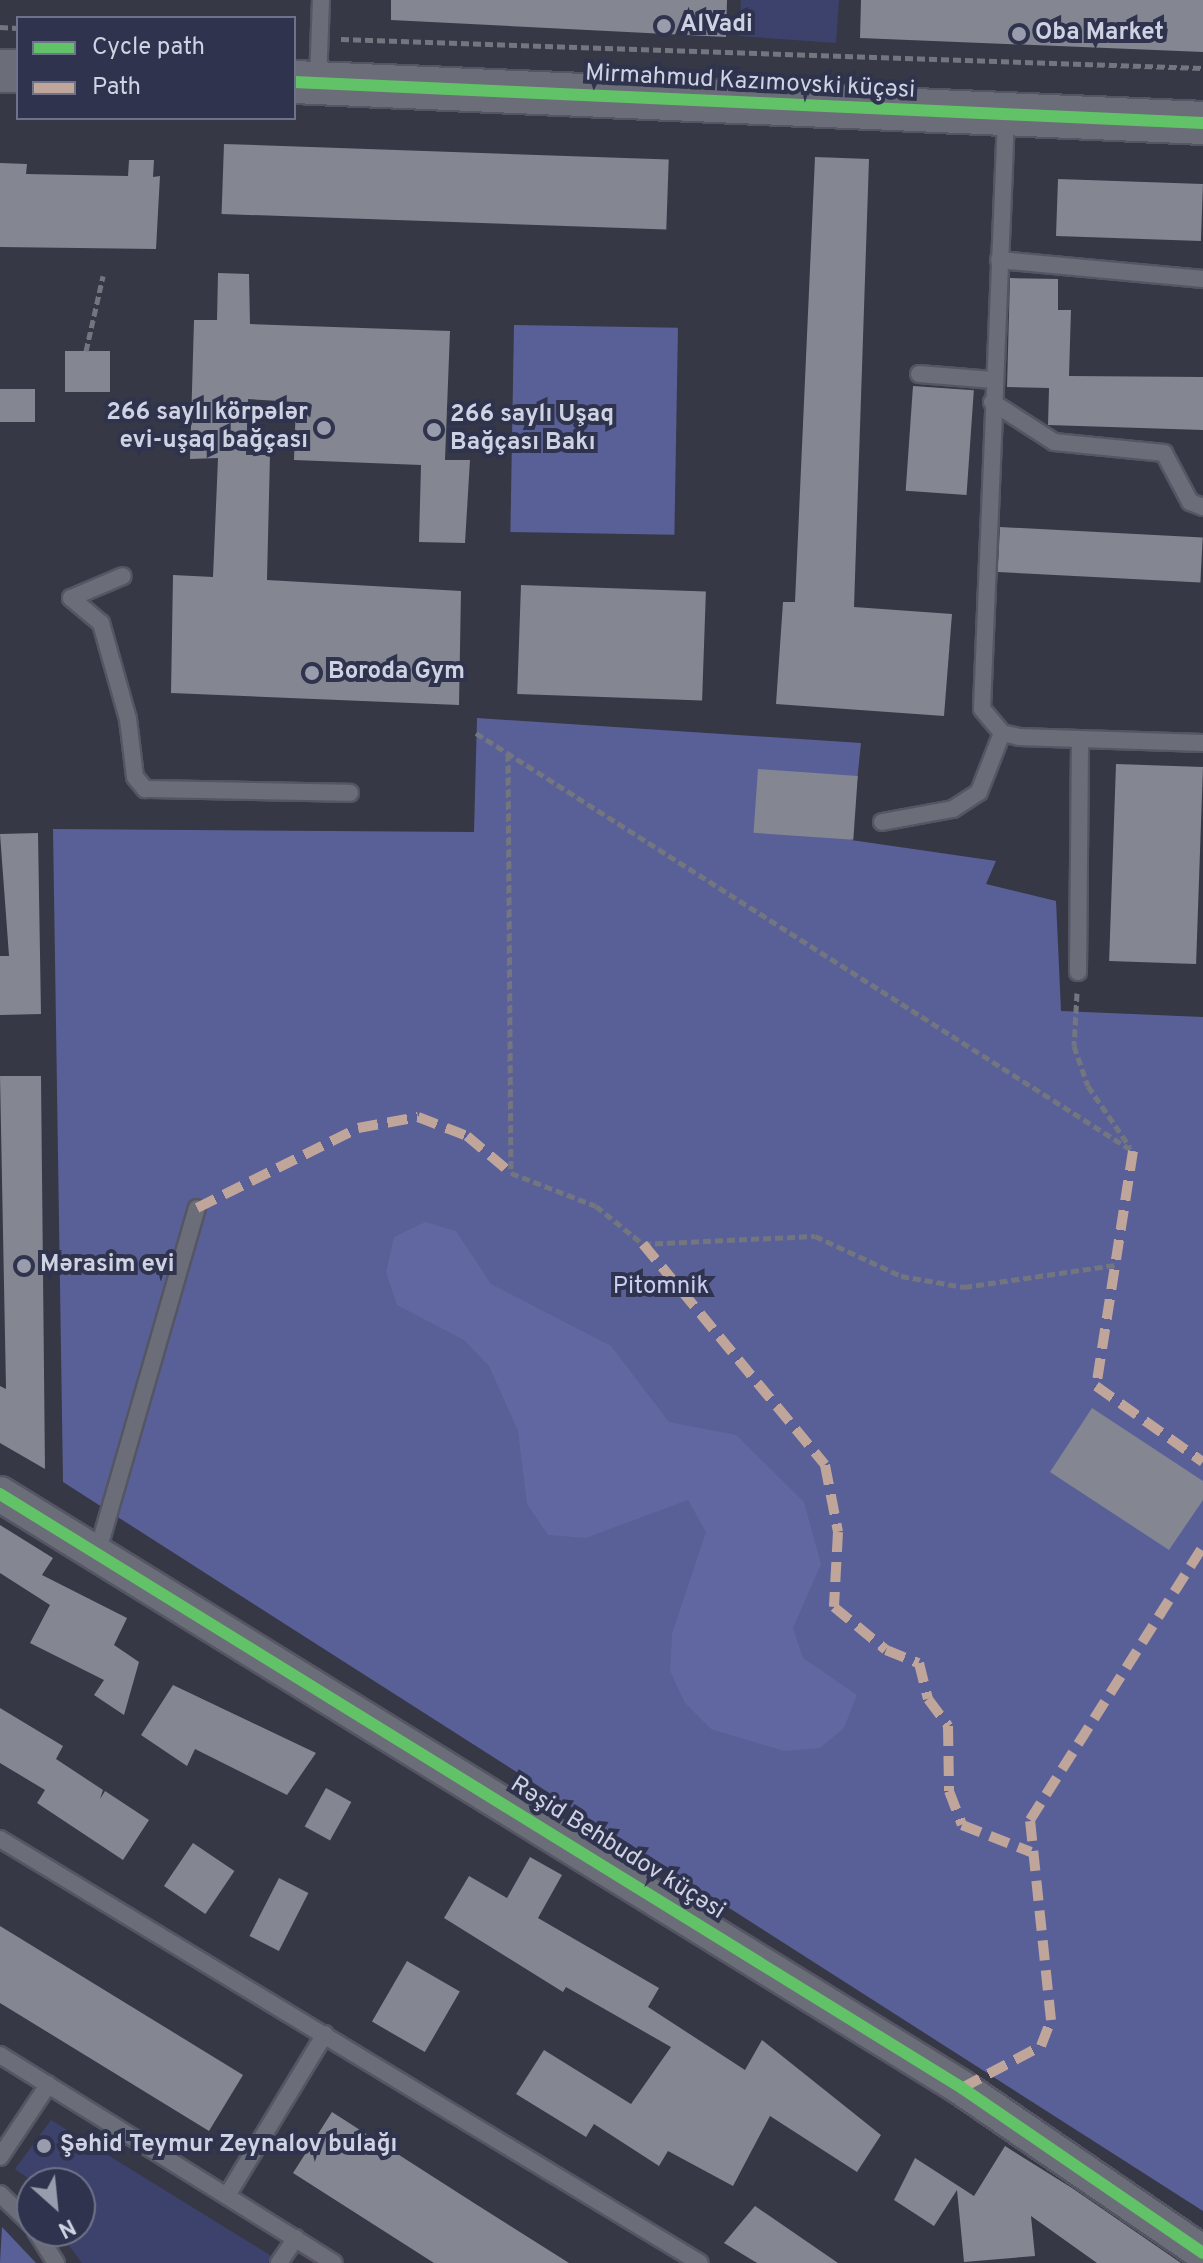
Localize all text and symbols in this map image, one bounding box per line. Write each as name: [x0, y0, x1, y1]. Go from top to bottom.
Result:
place label: AlVadi: [680, 12, 753, 40]
legend: [16, 16, 296, 120]
marker: AlVadi: [655, 17, 673, 35]
place label: Oba Market: [1035, 20, 1164, 48]
marker: Oba Market: [1010, 25, 1028, 43]
text: Cycle path: [92, 33, 205, 63]
street label: Mirmahmud Kazımovski küçəsi: [584, 60, 916, 106]
text: Path: [92, 73, 141, 103]
place label: 266 saylı körpələr evi-uşaq bağçası: [106, 400, 308, 456]
place label: 266 saylı Uşaq Bağçası Bakı: [450, 402, 614, 458]
marker: 266 saylı körpələr evi-uşaq bağçası: [315, 419, 333, 437]
marker: 266 saylı Uşaq Bağçası Bakı: [425, 421, 443, 439]
place label: Boroda Gym: [328, 659, 465, 687]
marker: Boroda Gym: [303, 664, 321, 682]
place label: Mərasim evi: [40, 1252, 175, 1280]
marker: Mərasim evi: [15, 1257, 33, 1275]
park label: Pitomnik: [613, 1274, 709, 1302]
street label: Rəşid Behbudov küçəsi: [504, 1771, 730, 1927]
place label: Şəhid Teymur Zeynalov bulağı: [60, 2132, 397, 2160]
marker: Şəhid Teymur Zeynalov bulağı: [35, 2137, 53, 2155]
north arrow: [16, 2167, 96, 2247]
text: N: [53, 2211, 79, 2243]

